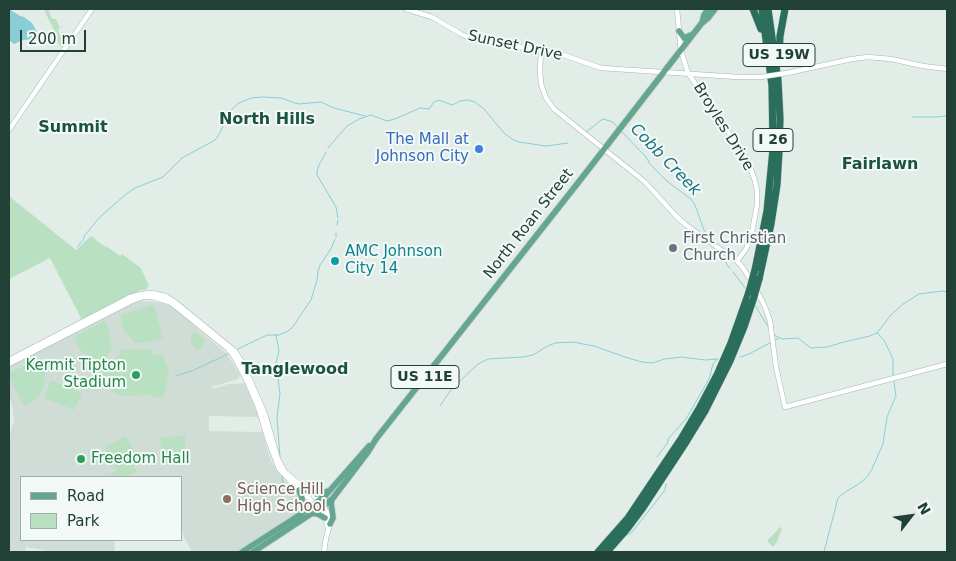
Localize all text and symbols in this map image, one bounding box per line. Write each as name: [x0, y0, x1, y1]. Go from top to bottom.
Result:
scale bar: [22, 20, 89, 52]
street label: Sunset Drive: [466, 27, 564, 65]
text: 200 m: [28, 30, 76, 48]
road number: US 19W: [743, 44, 815, 66]
street label: Broyles Drive: [689, 80, 757, 174]
district label: North Hills: [219, 110, 315, 130]
district label: Summit: [38, 118, 108, 138]
water label: Cobb Creek: [626, 120, 704, 200]
road number: I 26: [753, 128, 793, 152]
place label: The Mall at Johnson City: [376, 131, 469, 166]
marker: The Mall at Johnson City: [473, 143, 485, 155]
district label: Fairlawn: [842, 155, 918, 175]
street label: North Roan Street: [480, 165, 578, 283]
place label: First Christian Church: [683, 230, 786, 265]
marker: First Christian Church: [667, 242, 679, 254]
place label: AMC Johnson City 14: [345, 243, 443, 278]
marker: AMC Johnson City 14: [329, 255, 341, 267]
place label: Kermit Tipton Stadium: [25, 357, 126, 392]
district label: Tanglewood: [241, 360, 349, 380]
road number: US 11E: [391, 366, 459, 388]
marker: Kermit Tipton Stadium: [130, 369, 142, 381]
place label: Freedom Hall: [91, 450, 190, 468]
marker: Freedom Hall: [75, 453, 87, 465]
legend: [20, 476, 182, 541]
place label: Science Hill High School: [237, 481, 326, 516]
text: Road: [67, 487, 105, 505]
north arrow: [886, 491, 936, 541]
marker: Science Hill High School: [221, 493, 233, 505]
text: N: [914, 499, 934, 518]
text: Park: [67, 512, 99, 530]

